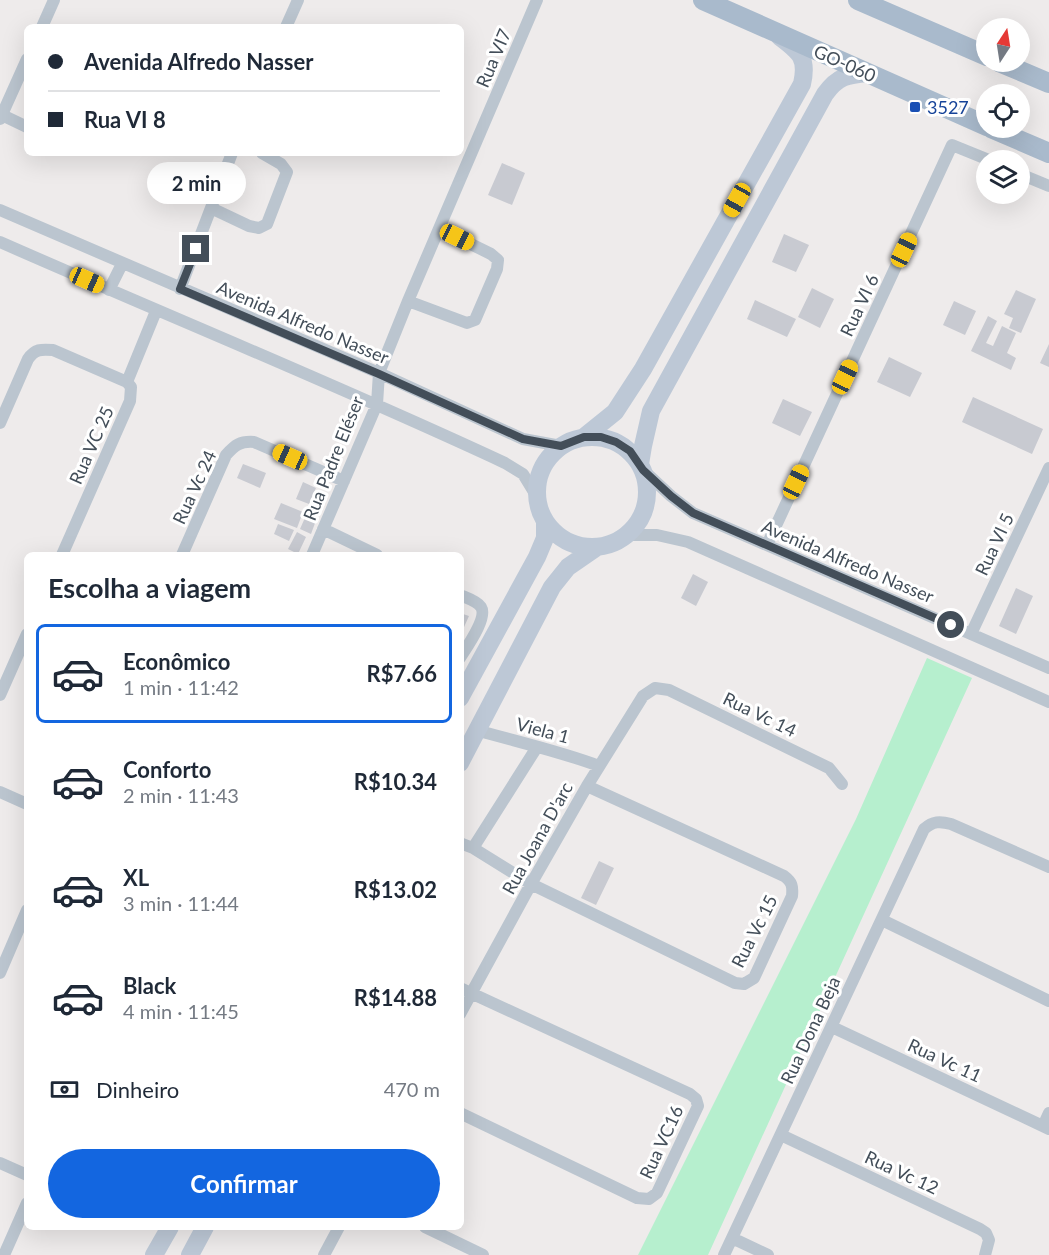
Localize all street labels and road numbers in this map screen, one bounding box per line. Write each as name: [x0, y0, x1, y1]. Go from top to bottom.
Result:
street label: Rua VI7: [471, 25, 515, 91]
street label: GO-060: [811, 40, 879, 86]
street label: Rua VI 6: [835, 270, 883, 340]
street label: Avenida Alfredo Nasser: [214, 276, 393, 368]
street label: Rua Padre Eléser: [298, 392, 368, 523]
street label: Rua VC 25: [64, 403, 118, 487]
street label: Rua Vc 24: [167, 447, 221, 527]
street label: Rua VI 5: [970, 509, 1018, 579]
street label: Avenida Alfredo Nasser: [759, 515, 938, 607]
street label: Rua Vc 14: [720, 687, 800, 741]
street label: Viela 1: [514, 712, 572, 748]
street label: Rua Joana D'arc: [497, 778, 577, 898]
street label: Rua Vc 15: [726, 891, 782, 971]
street label: Rua Dona Beja: [775, 973, 845, 1087]
street label: Rua Vc 11: [905, 1033, 985, 1087]
street label: Rua VC16: [634, 1102, 688, 1182]
street label: Rua Vc 12: [862, 1145, 942, 1199]

